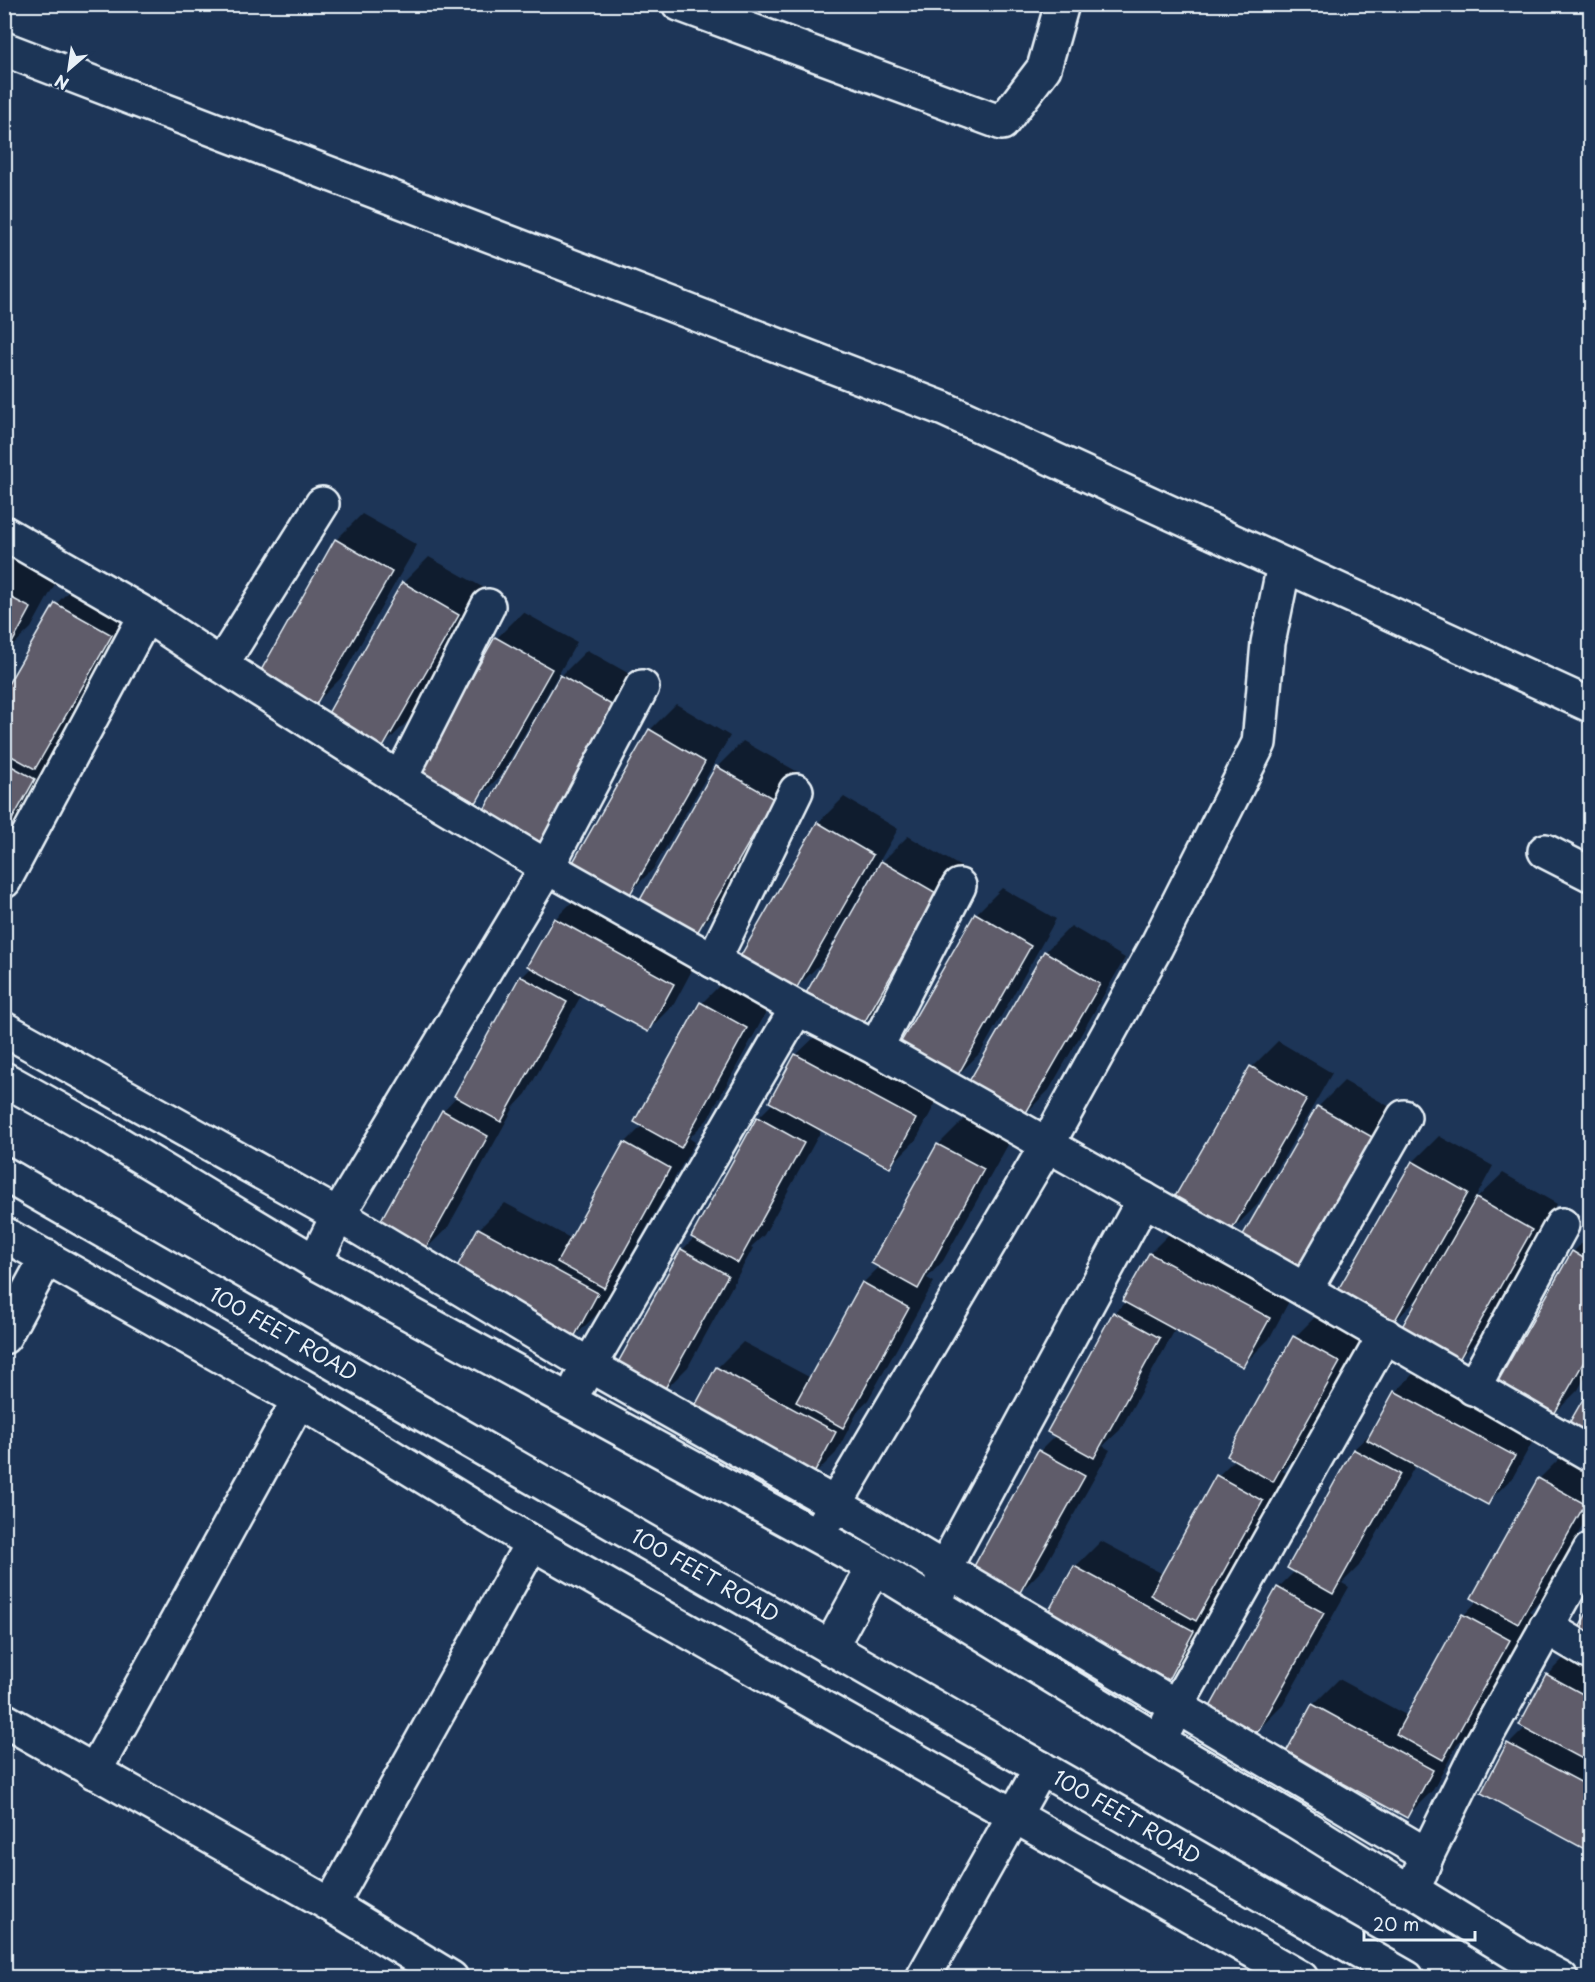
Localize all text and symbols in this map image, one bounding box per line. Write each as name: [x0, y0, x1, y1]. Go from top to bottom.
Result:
north arrow: [39, 39, 99, 99]
text: N: [50, 69, 73, 97]
street label: 100 FEET ROAD: [204, 1277, 364, 1388]
street label: 100 FEET ROAD: [626, 1519, 786, 1629]
street label: 100 FEET ROAD: [1048, 1760, 1208, 1871]
scale bar: [1364, 1904, 1475, 1942]
text: 20 m: [1373, 1910, 1419, 1937]

